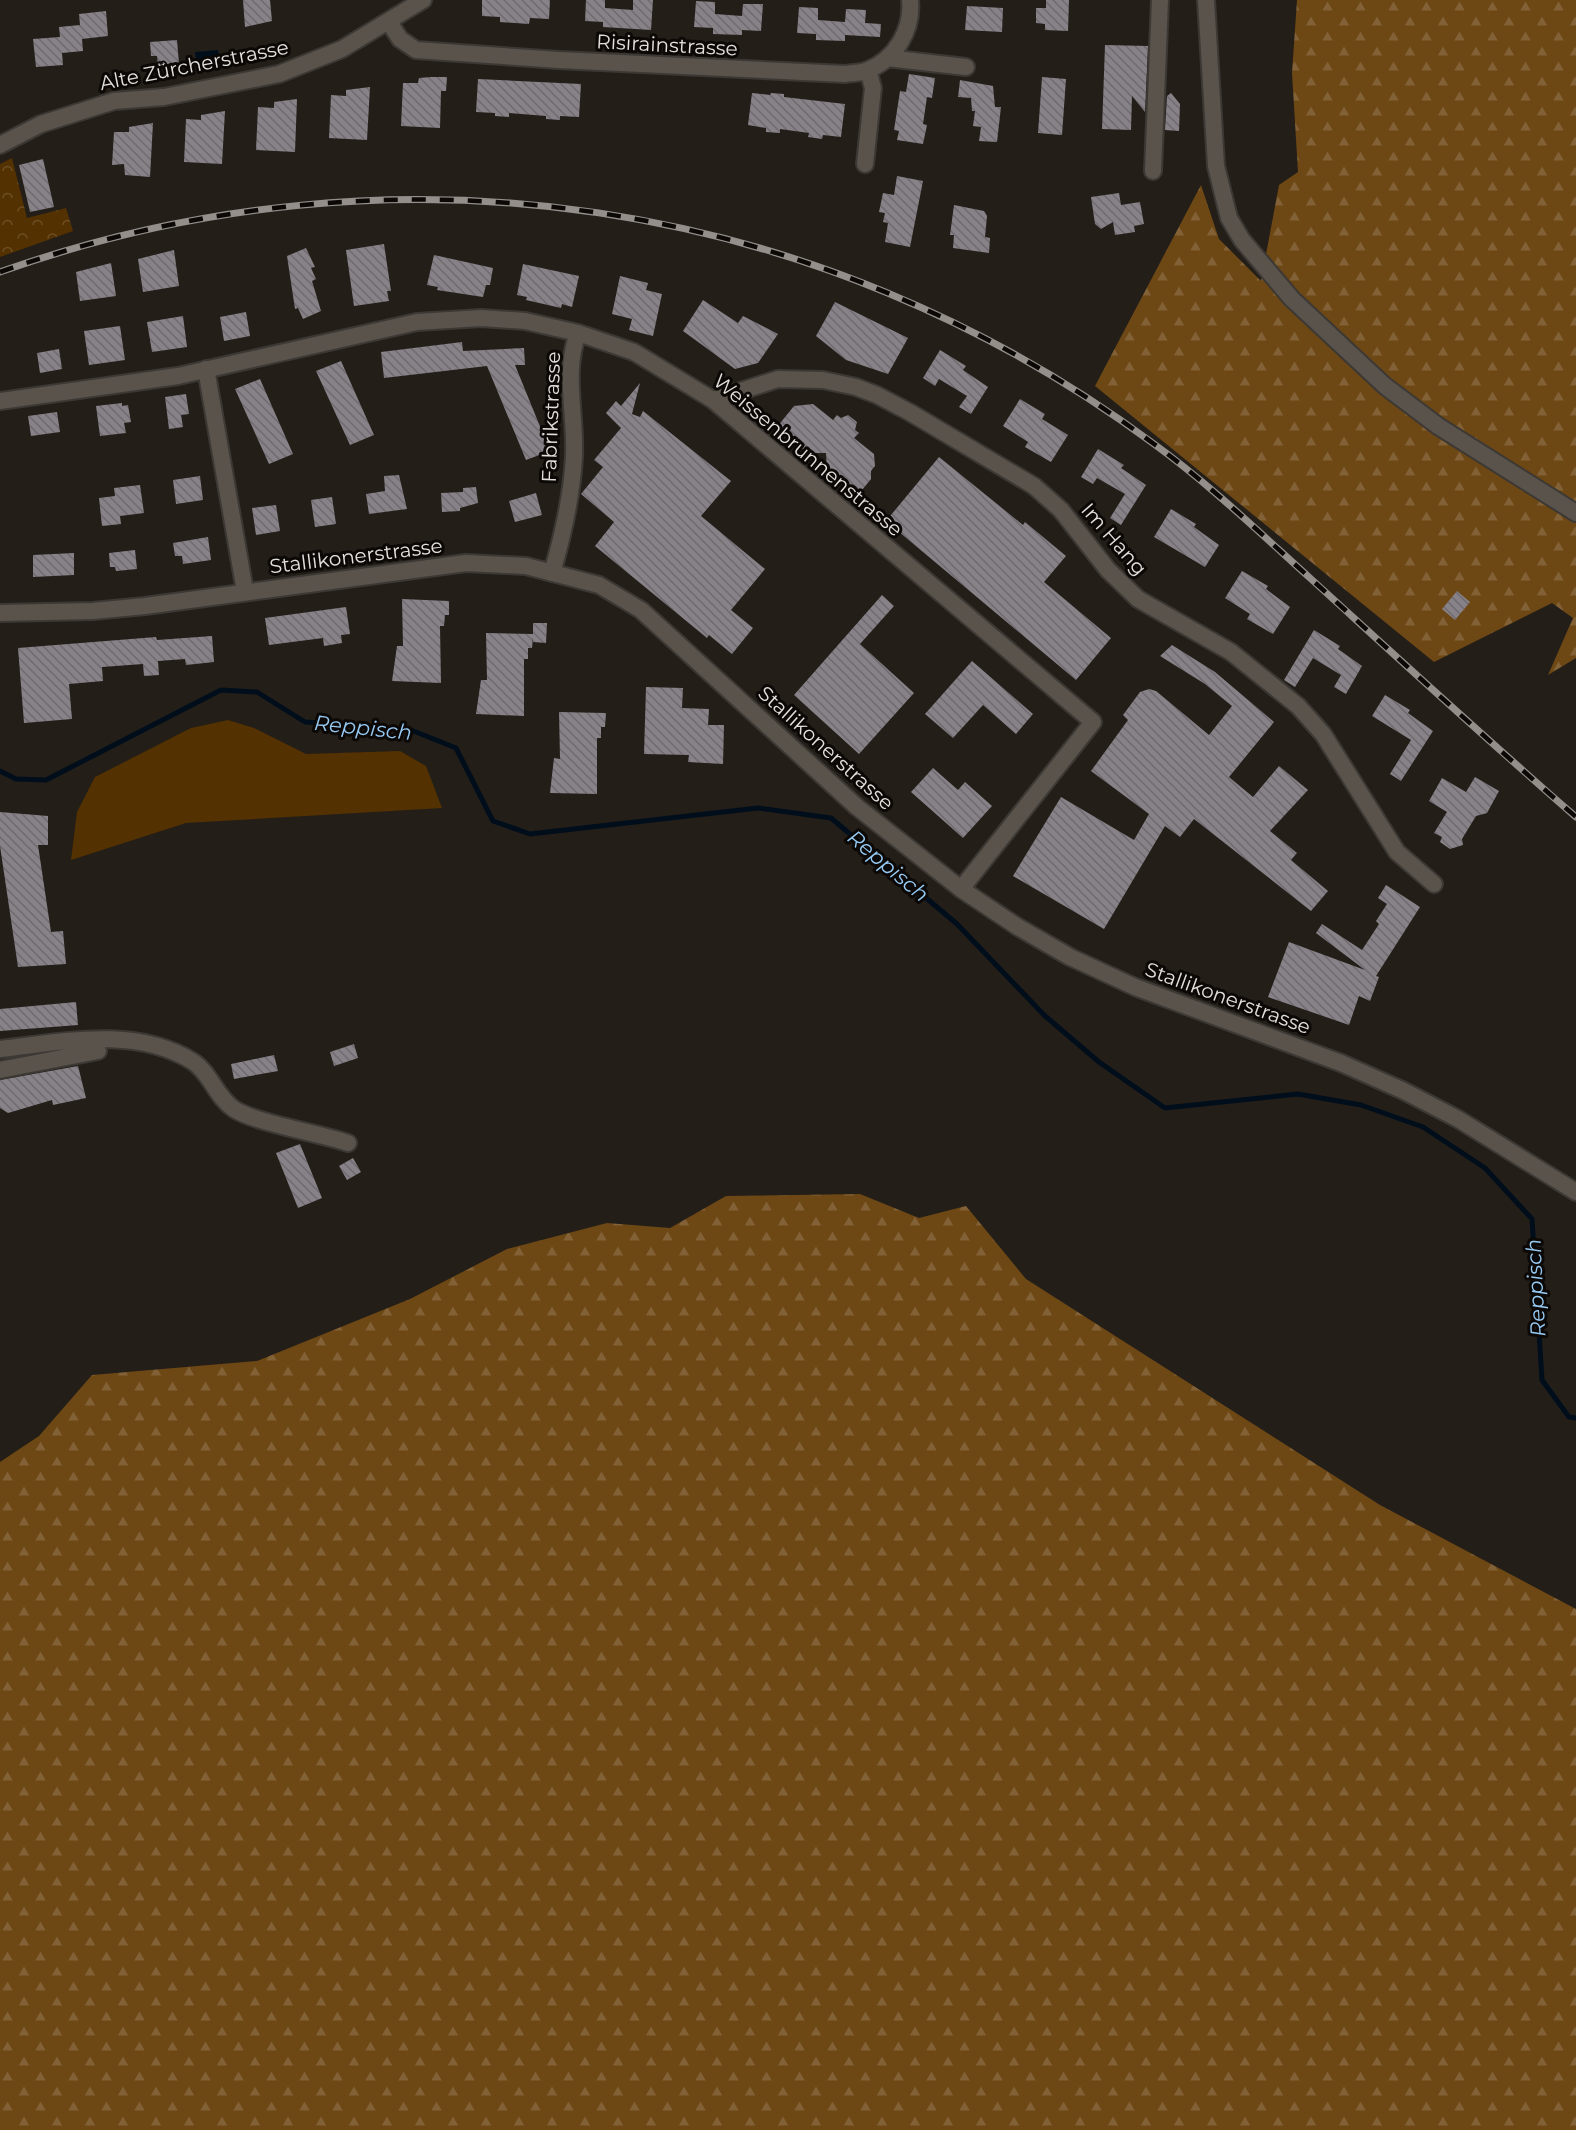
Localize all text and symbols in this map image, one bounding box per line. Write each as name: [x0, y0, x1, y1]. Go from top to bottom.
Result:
street label: Risirainstrasse: [596, 29, 738, 61]
street label: Alte Zürcherstrasse: [98, 35, 290, 95]
street label: Fabrikstrasse: [537, 351, 565, 483]
street label: Weissenbrunnenstrasse: [708, 369, 908, 541]
street label: Im Hang: [1076, 498, 1152, 580]
street label: Stallikonerstrasse: [268, 533, 444, 579]
street label: Stallikonerstrasse: [753, 681, 899, 815]
water label: Reppisch: [313, 710, 413, 745]
water label: Reppisch: [843, 825, 934, 907]
street label: Stallikonerstrasse: [1142, 957, 1314, 1039]
water label: Reppisch: [1520, 1238, 1551, 1338]

